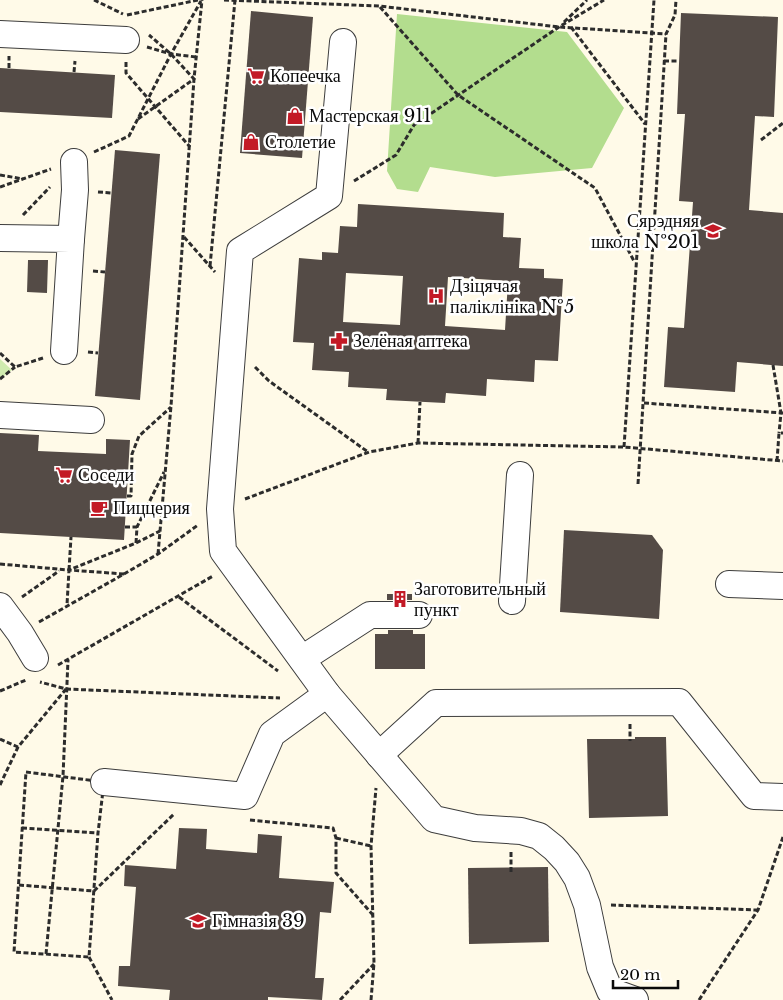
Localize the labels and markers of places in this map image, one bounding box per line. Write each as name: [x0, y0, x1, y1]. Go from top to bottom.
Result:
place label: Копеечка: [270, 65, 341, 87]
supermarket icon: Копеечка: [246, 66, 266, 86]
place label: Мастерская 911: [309, 105, 431, 127]
shop icon: Мастерская 911: [285, 106, 305, 126]
place label: Столетие: [265, 131, 336, 153]
shop icon: Столетие: [241, 132, 261, 152]
place label: Сярэдняя школа №201: [591, 210, 699, 253]
school or university icon: Сярэдняя школа №201: [703, 221, 723, 241]
place label: Дзіцячая паліклініка №5: [450, 275, 574, 318]
hospital icon: Дзіцячая паліклініка №5: [426, 286, 446, 306]
place label: Зелёная аптека: [353, 330, 468, 352]
pharmacy icon: Зелёная аптека: [329, 331, 349, 351]
place label: Соседи: [78, 464, 135, 486]
supermarket icon: Соседи: [54, 465, 74, 485]
place label: Пиццерия: [113, 497, 190, 519]
cafe icon: Пиццерия: [89, 498, 109, 518]
place label: Заготовительный пункт: [414, 578, 546, 621]
building icon: Заготовительный пункт: [390, 589, 410, 609]
place label: Гімназія 39: [212, 910, 305, 932]
school or university icon: Гімназія 39: [188, 911, 208, 931]

